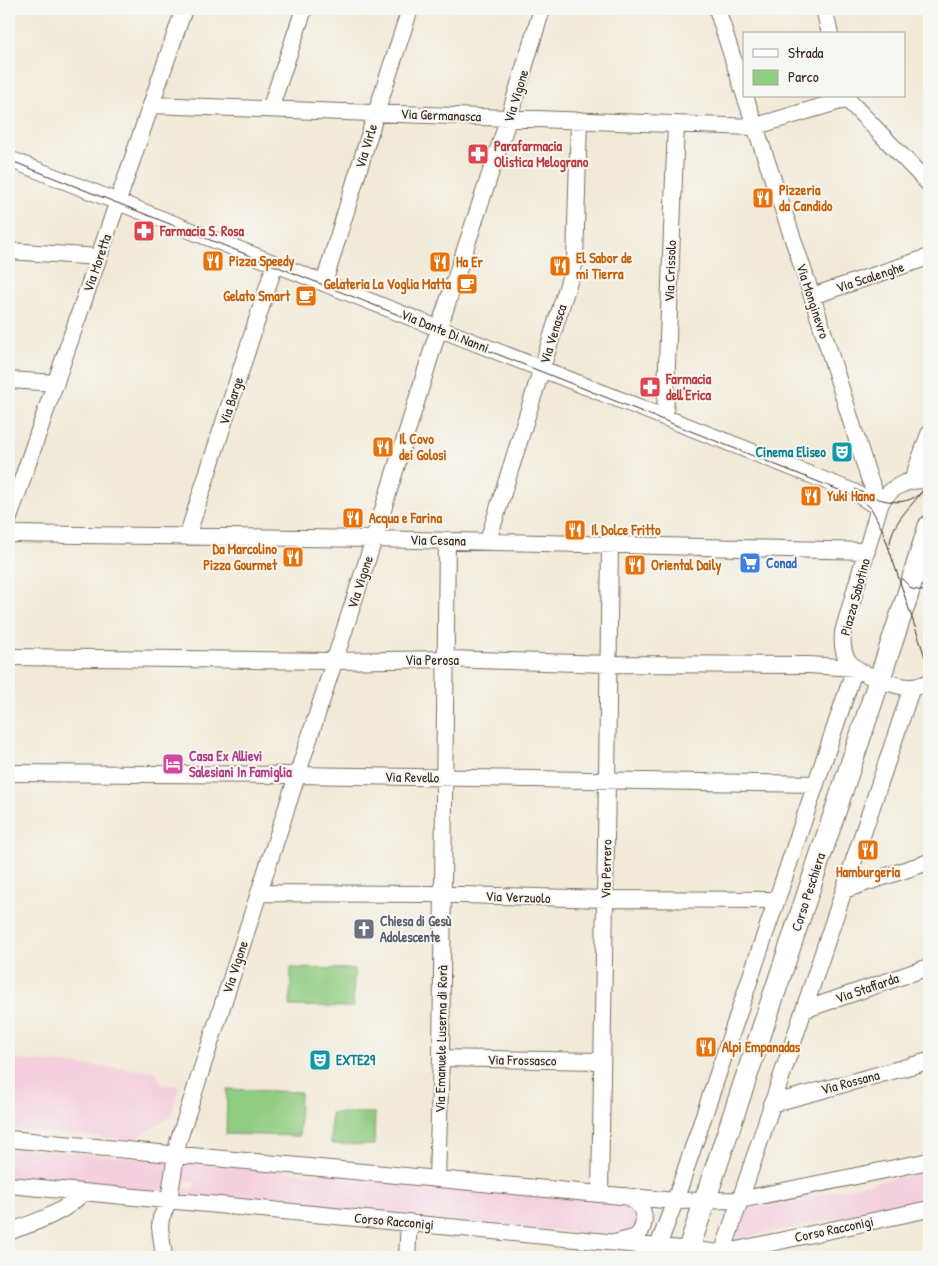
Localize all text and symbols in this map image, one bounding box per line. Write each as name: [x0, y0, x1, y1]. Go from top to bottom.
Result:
legend: [743, 32, 906, 98]
text: Strada: [788, 42, 824, 63]
text: Parco: [788, 66, 819, 87]
street label: Via Vigone: [498, 67, 534, 125]
street label: Via Germanasca: [400, 104, 482, 125]
street label: Via Virle: [350, 121, 381, 170]
place label: Parafarmacia Olistica Melograno: [494, 136, 589, 173]
pharmacy icon: Parafarmacia Olistica Melograno: [466, 142, 490, 166]
place label: Pizzeria da Candido: [779, 180, 833, 215]
restaurant icon: Pizzeria da Candido: [751, 186, 775, 210]
pharmacy icon: Farmacia S. Rosa: [132, 219, 156, 243]
place label: Farmacia S. Rosa: [159, 221, 244, 240]
street label: Via Moretta: [78, 231, 115, 294]
street label: Via Crissolo: [659, 239, 680, 302]
place label: El Sabor de mi Tierra: [576, 248, 633, 283]
restaurant icon: Pizza Speedy: [201, 249, 225, 273]
restaurant icon: Ha Er: [428, 250, 452, 274]
place label: Pizza Speedy: [229, 251, 295, 272]
place label: Ha Er: [456, 252, 483, 271]
restaurant icon: El Sabor de mi Tierra: [548, 254, 572, 278]
street label: Via Scalenghe: [833, 256, 907, 297]
street label: Via Monginevro: [791, 261, 835, 341]
cafe icon: Gelateria La Voglia Matta: [455, 272, 479, 296]
place label: Gelateria La Voglia Matta: [324, 274, 452, 295]
cafe icon: Gelato Smart: [294, 284, 318, 308]
place label: Gelato Smart: [223, 286, 291, 305]
street label: Via Venasca: [534, 301, 571, 366]
street label: Via Dante Di Nanni: [398, 304, 492, 357]
place label: Farmacia dell'Erica: [665, 369, 712, 404]
street label: Via Barge: [214, 374, 248, 428]
pharmacy icon: Farmacia dell'Erica: [638, 375, 662, 399]
place label: Il Covo dei Golosi: [399, 429, 447, 464]
restaurant icon: Il Covo dei Golosi: [371, 435, 395, 459]
theatre icon: Cinema Eliseo: [830, 440, 854, 464]
place label: Cinema Eliseo: [755, 442, 826, 461]
restaurant icon: Yuki Hana: [799, 484, 823, 508]
place label: Yuki Hana: [827, 486, 875, 505]
restaurant icon: Acqua e Farina: [341, 506, 365, 530]
place label: Acqua e Farina: [369, 508, 442, 529]
restaurant icon: Il Dolce Fritto: [563, 518, 587, 542]
place label: Il Dolce Fritto: [591, 520, 661, 539]
street label: Via Cesana: [410, 530, 467, 549]
place label: Da Marcolino Pizza Gourmet: [203, 539, 278, 574]
restaurant icon: Da Marcolino Pizza Gourmet: [281, 545, 305, 569]
supermarket icon: Conad: [738, 551, 762, 575]
street label: Via Vigone: [342, 553, 378, 611]
restaurant icon: Oriental Daily: [623, 553, 647, 577]
place label: Conad: [766, 553, 797, 572]
place label: Oriental Daily: [651, 555, 721, 576]
street label: Piazza Sabotino: [835, 556, 874, 638]
street label: Via Perosa: [405, 650, 459, 669]
place label: Casa Ex Allievi Salesiani In Famiglia: [189, 746, 292, 783]
hotel icon: Casa Ex Allievi Salesiani In Famiglia: [161, 752, 185, 776]
street label: Via Revello: [385, 767, 440, 786]
restaurant icon: Hamburgeria: [856, 838, 880, 862]
street label: Via Perrero: [595, 839, 616, 899]
street label: Corso Peschiera: [786, 850, 829, 934]
place label: Hamburgeria: [836, 862, 901, 883]
street label: Via Verzuolo: [485, 886, 551, 907]
place label: Chiesa di Gesù Adolescente: [380, 911, 452, 946]
church icon: Chiesa di Gesù Adolescente: [352, 917, 376, 941]
street label: Via Vigone: [217, 938, 253, 996]
street label: Via Emanuele Luserna di Rorà: [430, 964, 451, 1113]
street label: Via Staffarda: [833, 968, 901, 1007]
restaurant icon: Alpi Empanadas: [694, 1035, 718, 1059]
place label: Alpi Empanadas: [722, 1037, 801, 1058]
theatre icon: EXTE29: [308, 1048, 332, 1072]
street label: Via Frossasco: [487, 1049, 557, 1070]
place label: EXTE29: [336, 1050, 376, 1069]
street label: Via Rossana: [819, 1064, 882, 1098]
street label: Corso Racconigi: [353, 1208, 435, 1234]
street label: Corso Racconigi: [793, 1211, 875, 1247]

